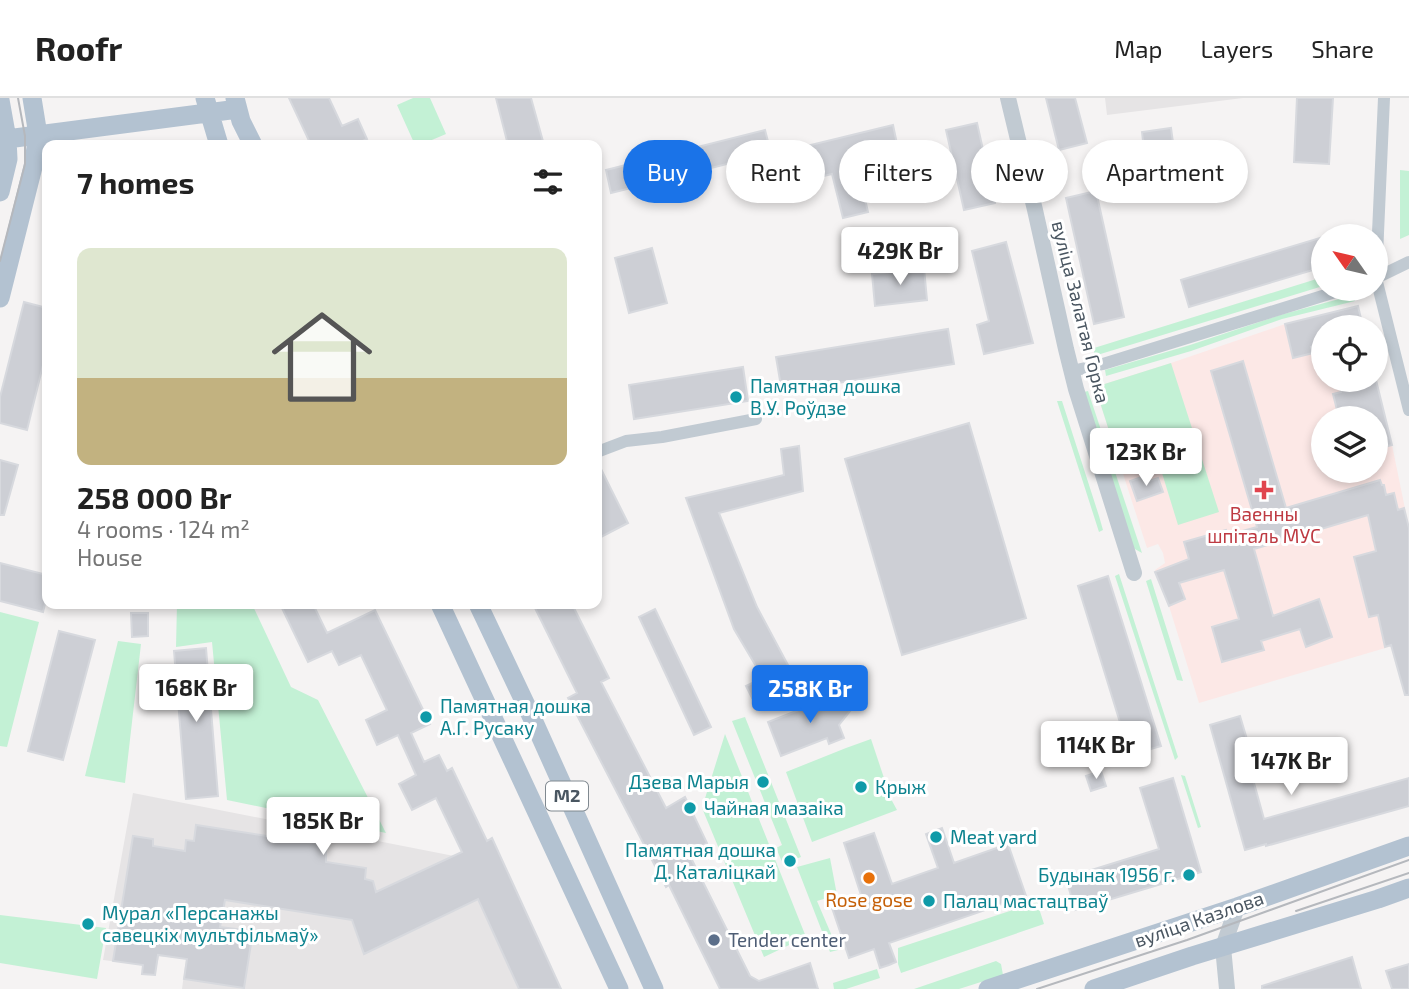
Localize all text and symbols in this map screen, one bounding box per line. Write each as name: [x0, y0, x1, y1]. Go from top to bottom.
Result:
text: Roofr: [35, 28, 122, 68]
text: Map: [1114, 34, 1162, 63]
text: Layers: [1200, 34, 1273, 63]
text: Share: [1311, 34, 1374, 63]
chip: Buy: [623, 140, 712, 203]
chip: Rent: [726, 140, 825, 203]
chip: Filters: [839, 140, 957, 203]
chip: New: [971, 140, 1068, 203]
chip: Apartment: [1082, 140, 1248, 203]
icon: filters: [529, 163, 567, 201]
text: 7 homes: [77, 164, 194, 200]
street label: вуліца Залатая Горка: [1047, 218, 1115, 406]
north arrow: [1311, 224, 1388, 301]
map controls: [1311, 224, 1388, 483]
pin: 429K Br: [835, 228, 965, 287]
text: 429K Br: [857, 236, 943, 264]
icon: home: [259, 294, 385, 420]
button: locate: [1311, 315, 1388, 392]
place label: Памятная дошка В.У. Роўдзе: [750, 374, 901, 420]
marker: Памятная дошка В.У. Роўдзе: [728, 389, 744, 405]
button: layers: [1311, 406, 1388, 483]
pin: 123K Br: [1081, 428, 1211, 488]
text: 123K Br: [1106, 437, 1186, 465]
text: 258 000 Br: [77, 479, 231, 515]
marker: Ваенны шпіталь МУС: [1254, 480, 1274, 500]
place label: Ваенны шпіталь МУС: [1207, 502, 1321, 547]
text: 4 rooms · 124 m²: [77, 515, 250, 543]
text: House: [77, 543, 143, 571]
pin: 168K Br: [131, 664, 261, 724]
pin: 258K Br: [745, 666, 875, 725]
text: 168K Br: [155, 673, 237, 701]
text: 258K Br: [768, 674, 852, 702]
place label: Памятная дошка А.Г. Русаку: [440, 694, 591, 740]
marker: Памятная дошка А.Г. Русаку: [418, 709, 434, 725]
pin: 114K Br: [1031, 722, 1161, 781]
text: 114K Br: [1057, 730, 1135, 758]
pin: 147K Br: [1226, 738, 1356, 797]
text: 147K Br: [1251, 746, 1331, 774]
place label: Дзева Марыя: [629, 770, 749, 793]
marker: Дзева Марыя: [755, 774, 771, 790]
place label: Крыж: [875, 775, 926, 798]
marker: Крыж: [853, 779, 869, 795]
road number: М2: [546, 782, 588, 810]
place label: Чайная мазаіка: [704, 796, 844, 819]
pin: 185K Br: [258, 798, 388, 857]
marker: Чайная мазаіка: [682, 800, 698, 816]
text: 185K Br: [283, 806, 363, 834]
place label: Meat yard: [950, 825, 1037, 848]
marker: Meat yard: [928, 829, 944, 845]
place label: Памятная дошка Д. Каталіцкай: [625, 838, 776, 883]
marker: Памятная дошка Д. Каталіцкай: [782, 853, 798, 869]
place label: Будынак 1956 г.: [1038, 863, 1175, 887]
marker: Будынак 1956 г.: [1181, 867, 1197, 883]
marker: Rose gose: [861, 870, 877, 886]
street label: вуліца Казлова: [1131, 886, 1267, 952]
place label: Rose gose: [825, 888, 913, 911]
place label: Палац мастацтваў: [943, 889, 1108, 913]
marker: Палац мастацтваў: [921, 893, 937, 909]
place label: Мурал «Персанажы савецкіх мультфільмаў»: [102, 901, 318, 947]
marker: Мурал «Персанажы савецкіх мультфільмаў»: [80, 916, 96, 932]
place label: Tender center: [728, 928, 847, 951]
marker: Tender center: [706, 932, 722, 948]

